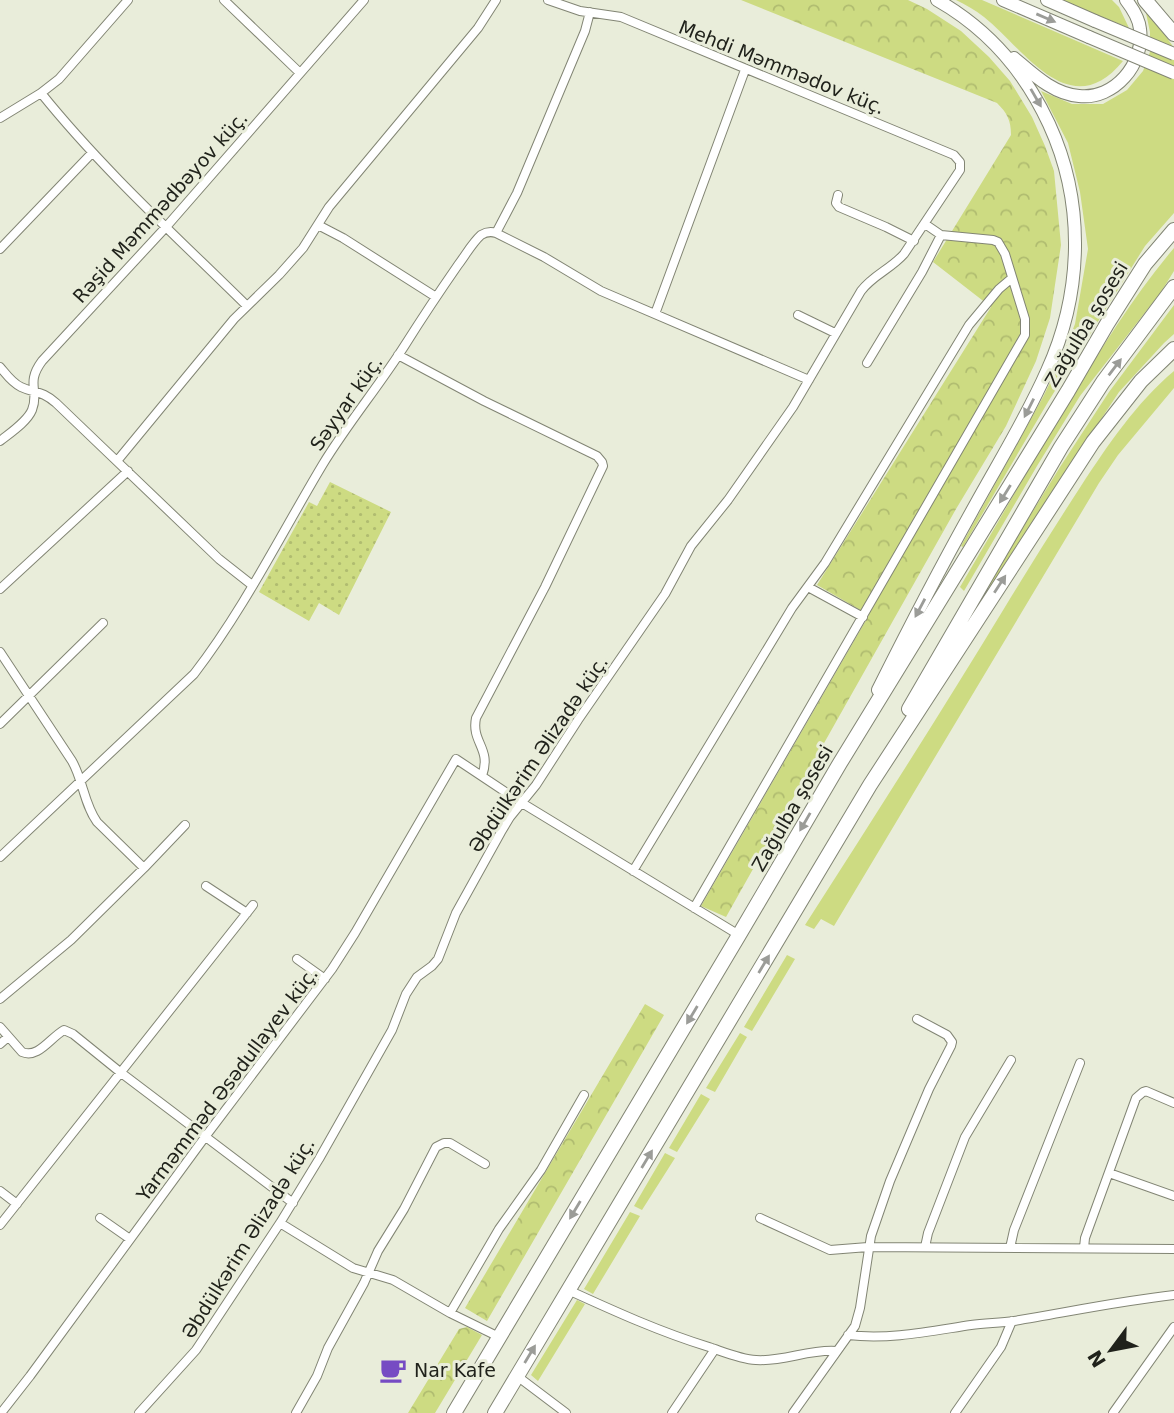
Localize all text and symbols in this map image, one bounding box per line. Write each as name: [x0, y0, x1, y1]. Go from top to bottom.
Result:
one-way arrow: [1036, 13, 1057, 24]
street label: Mehdi Məmmədov küç.: [676, 16, 888, 118]
one-way arrow: [1030, 89, 1042, 108]
street label: Rəşid Məmmədbəyov küç.: [68, 107, 252, 307]
street label: Zağulba şosesi: [1040, 257, 1132, 391]
street label: Səyyar küç.: [305, 351, 387, 455]
one-way arrow: [1107, 358, 1122, 376]
one-way arrow: [1023, 398, 1034, 418]
one-way arrow: [999, 484, 1012, 503]
one-way arrow: [994, 574, 1007, 593]
one-way arrow: [914, 598, 926, 618]
street label: Əbdülkərim Əlizadə küç.: [464, 651, 612, 857]
street label: Zağulba şosesi: [747, 741, 837, 875]
one-way arrow: [799, 813, 812, 832]
one-way arrow: [757, 954, 770, 973]
street label: Yarməmməd Əsədullayev küç.: [131, 963, 322, 1206]
one-way arrow: [685, 1005, 698, 1024]
street label: Əbdülkərim Əlizadə küç.: [177, 1134, 319, 1342]
one-way arrow: [640, 1149, 652, 1169]
one-way arrow: [569, 1201, 581, 1220]
north arrow: [1076, 1315, 1146, 1385]
one-way arrow: [524, 1345, 536, 1364]
text: N: [1083, 1346, 1110, 1372]
cafe icon: Nar Kafe: [378, 1355, 408, 1385]
place label: Nar Kafe: [414, 1359, 496, 1381]

